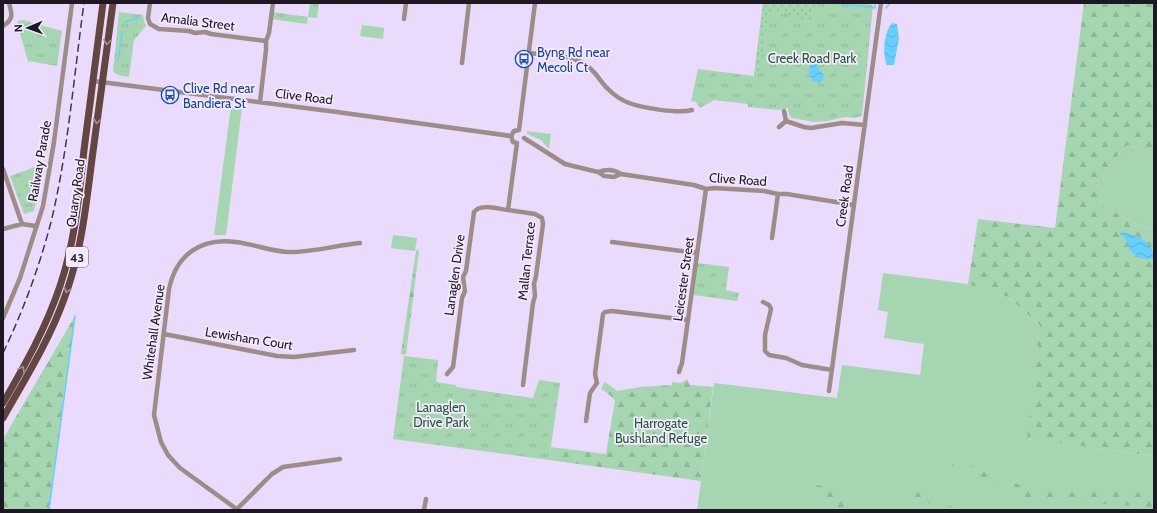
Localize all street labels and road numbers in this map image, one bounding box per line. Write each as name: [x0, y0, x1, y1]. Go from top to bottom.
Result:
street label: Amalia Street: [160, 9, 236, 34]
street label: Clive Road: [274, 85, 334, 107]
street label: Railway Parade: [24, 119, 54, 203]
street label: Quarry Road: [62, 158, 88, 228]
street label: Creek Road: [832, 164, 856, 228]
street label: Clive Road: [709, 169, 767, 189]
street label: Mallan Terrace: [514, 221, 538, 301]
street label: Lanaglen Drive: [440, 233, 468, 317]
street label: Leicester Street: [669, 235, 697, 322]
road number: 43: [66, 247, 88, 267]
street label: Whitehall Avenue: [138, 283, 168, 381]
street label: Lewisham Court: [204, 323, 295, 353]

